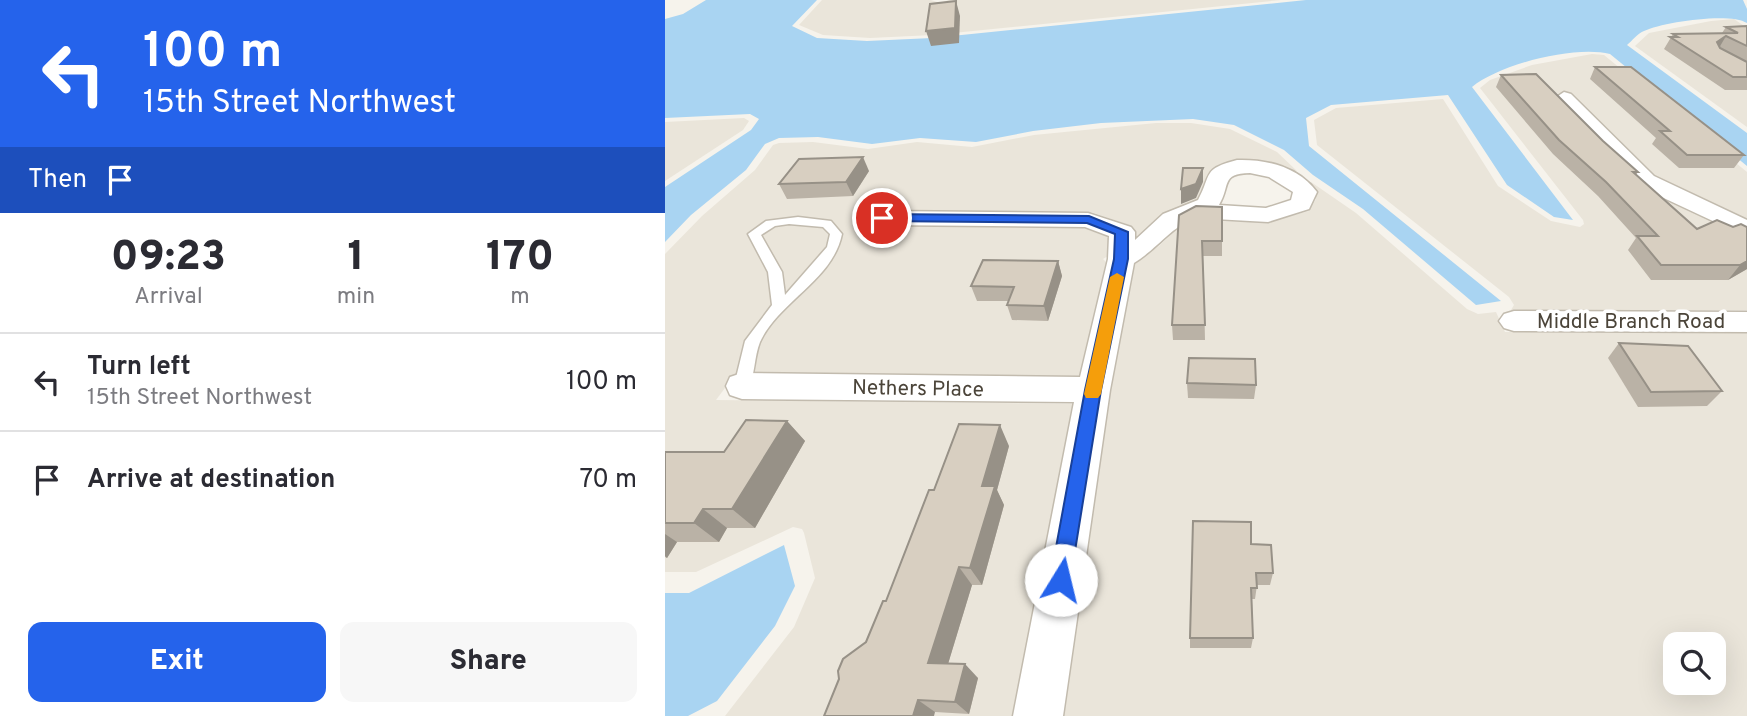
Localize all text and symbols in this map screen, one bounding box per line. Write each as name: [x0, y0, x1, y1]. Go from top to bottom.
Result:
text: 100 m: [143, 23, 282, 85]
icon: left: [28, 28, 119, 119]
text: 15th Street Northwest: [143, 84, 456, 124]
icon: arrive: [101, 161, 139, 199]
text: Then: [28, 164, 87, 197]
pin: [852, 188, 912, 248]
icon: arrive: [863, 199, 901, 237]
text: 09:23: [111, 232, 226, 285]
text: 1: [347, 232, 365, 285]
text: 170: [486, 232, 554, 285]
text: Arrival: [134, 283, 203, 312]
text: min: [337, 283, 375, 312]
text: m: [510, 283, 530, 312]
street label: Middle Branch Road: [1537, 309, 1725, 336]
text: Turn left: [87, 351, 191, 384]
icon: left: [28, 363, 66, 401]
text: 100 m: [566, 366, 637, 399]
street label: Nethers Place: [852, 375, 984, 404]
text: 15th Street Northwest: [87, 384, 312, 413]
icon: arrive: [28, 461, 66, 499]
text: Arrive at destination: [87, 464, 335, 497]
text: 70 m: [579, 464, 637, 497]
position arrow: [1024, 543, 1098, 617]
button: Exit: [28, 622, 326, 702]
button: Share: [340, 622, 637, 702]
map controls: [1663, 632, 1726, 695]
button: search: [1663, 632, 1726, 695]

